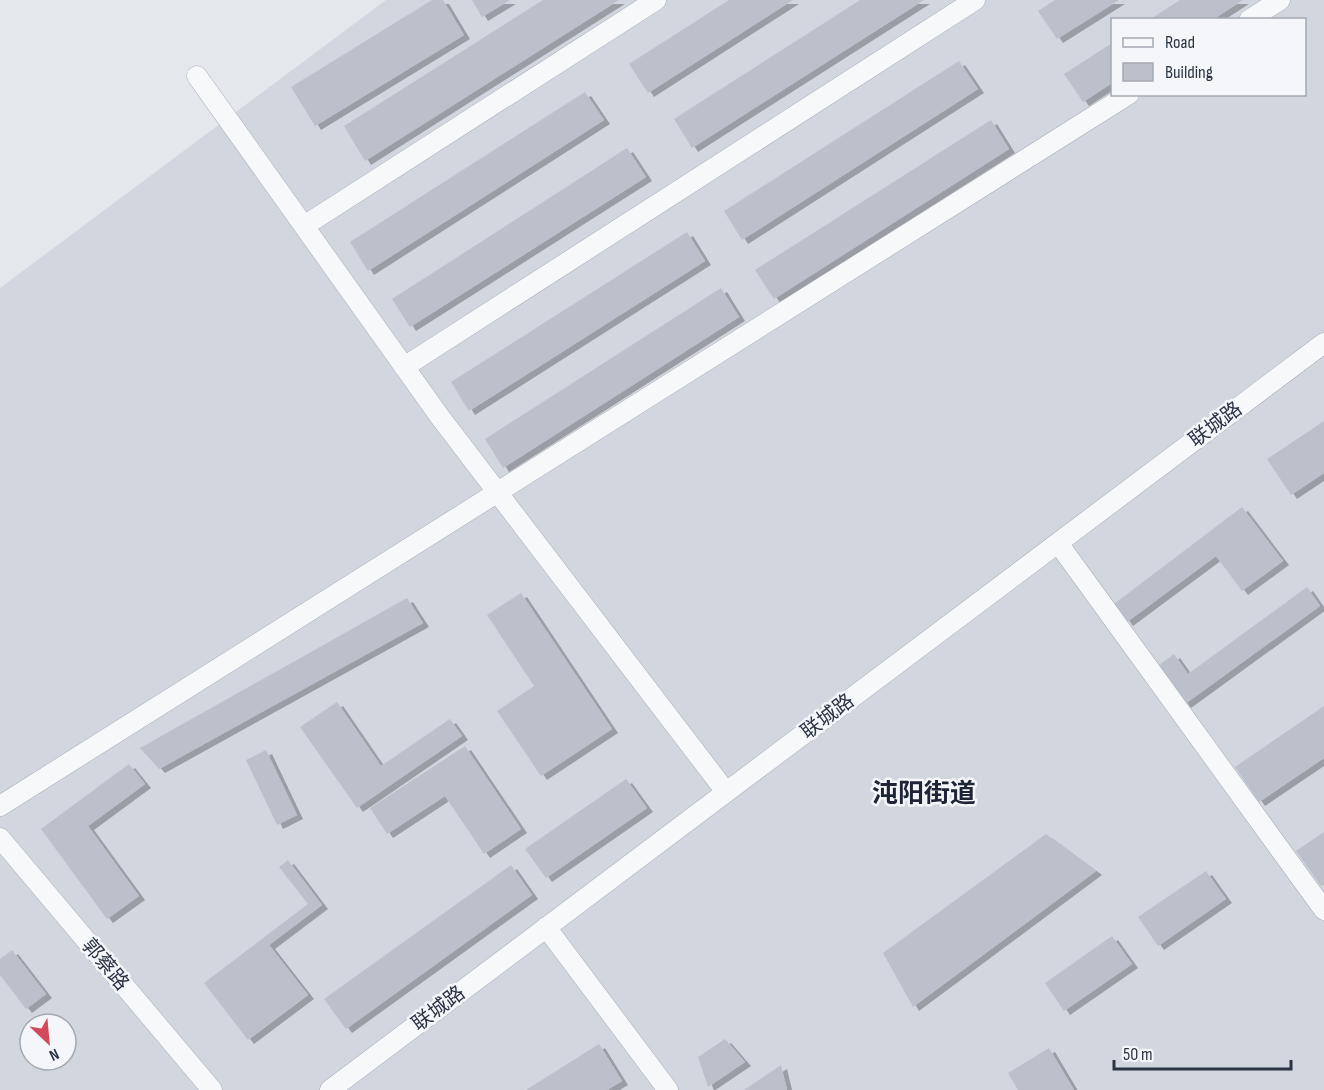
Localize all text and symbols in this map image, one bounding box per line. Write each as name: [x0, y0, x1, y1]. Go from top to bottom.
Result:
legend: [1111, 18, 1306, 96]
text: Road: [1165, 32, 1195, 53]
text: Building: [1165, 62, 1213, 83]
street label: 联城路: [1184, 397, 1247, 452]
street label: 联城路: [796, 689, 859, 744]
district label: 沌阳街道: [872, 779, 976, 810]
street label: 郭蔡路: [77, 934, 134, 995]
street label: 联城路: [407, 981, 470, 1036]
north arrow: [18, 1012, 78, 1072]
scale bar: [1114, 1033, 1291, 1071]
text: N: [46, 1044, 62, 1065]
text: 50 m: [1123, 1044, 1153, 1065]

